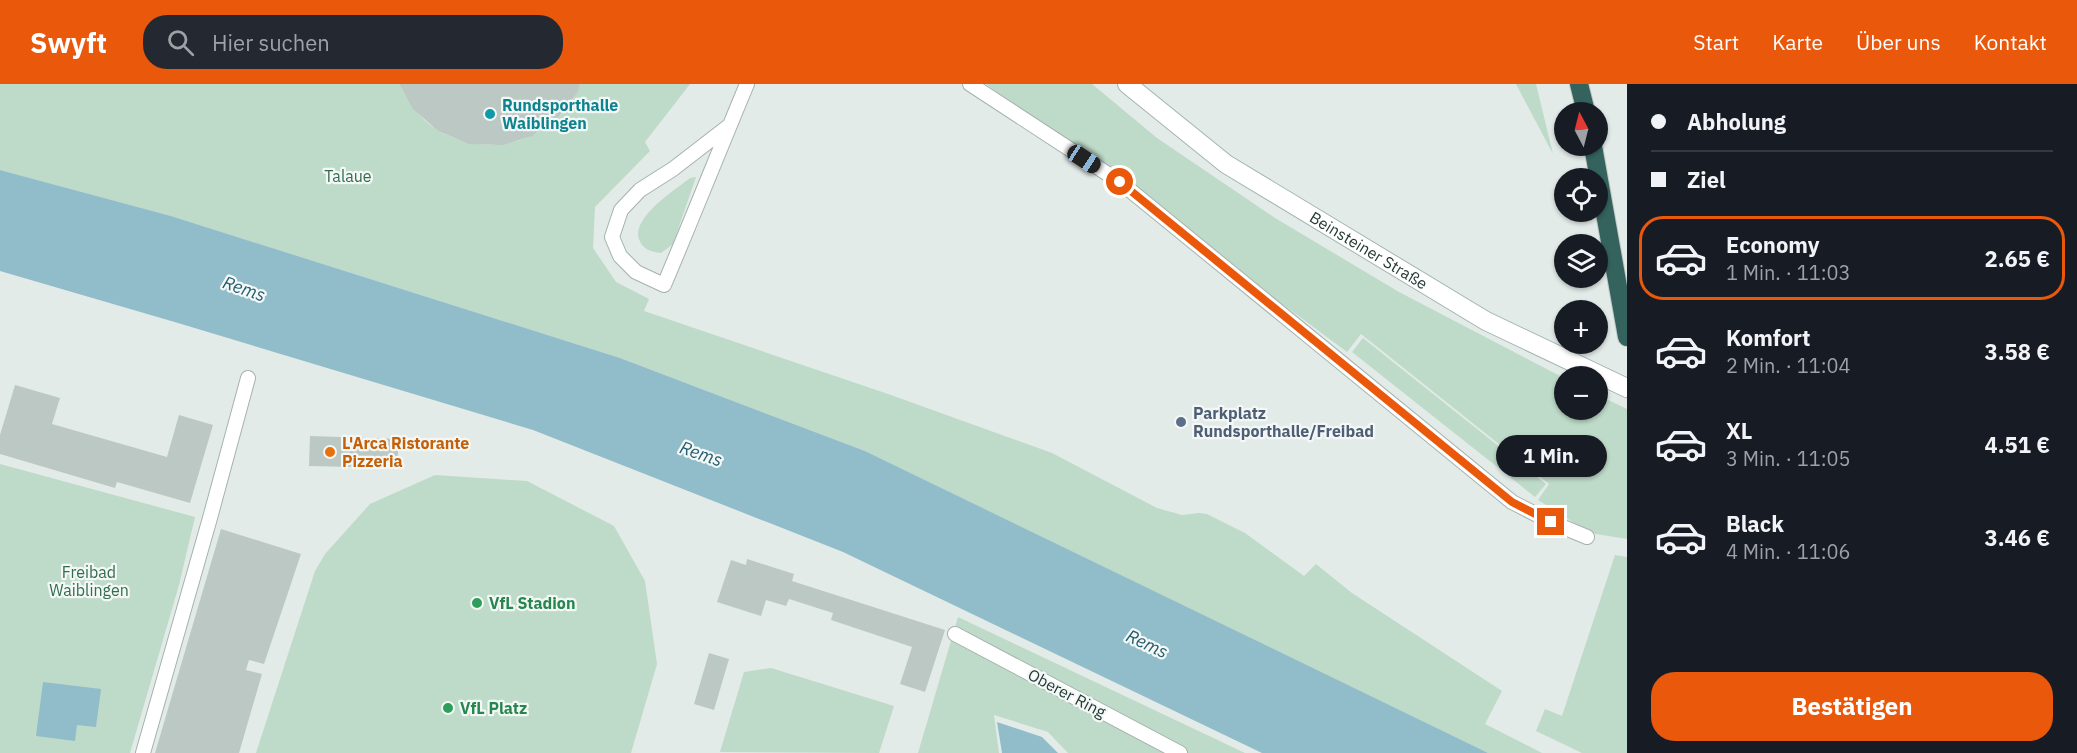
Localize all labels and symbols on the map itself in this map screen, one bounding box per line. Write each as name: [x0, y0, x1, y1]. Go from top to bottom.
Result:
place label: Rundsporthalle Waiblingen: [502, 95, 618, 133]
north arrow: [1554, 102, 1608, 156]
marker: Rundsporthalle Waiblingen: [483, 107, 497, 121]
car: [1064, 142, 1104, 176]
park label: Talaue: [324, 166, 372, 186]
route start: [1106, 168, 1133, 195]
street label: Beinsteiner Straße: [1306, 207, 1432, 294]
water label: Rems: [220, 271, 269, 307]
place label: Parkplatz Rundsporthalle/Freibad: [1193, 403, 1374, 441]
marker: Parkplatz Rundsporthalle/Freibad: [1174, 415, 1188, 429]
place label: L'Arca Ristorante Pizzeria: [342, 433, 469, 471]
callout: 1 Min.: [1496, 435, 1606, 477]
water label: Rems: [677, 436, 726, 472]
marker: L'Arca Ristorante Pizzeria: [323, 445, 337, 459]
route end: [1537, 508, 1564, 535]
park label: Freibad Waiblingen: [49, 562, 129, 600]
place label: VfL Stadion: [489, 593, 575, 613]
marker: VfL Stadion: [470, 596, 484, 610]
water label: Rems: [1123, 624, 1172, 663]
street label: Oberer Ring: [1025, 664, 1110, 722]
place label: VfL Platz: [460, 698, 527, 718]
marker: VfL Platz: [441, 701, 455, 715]

